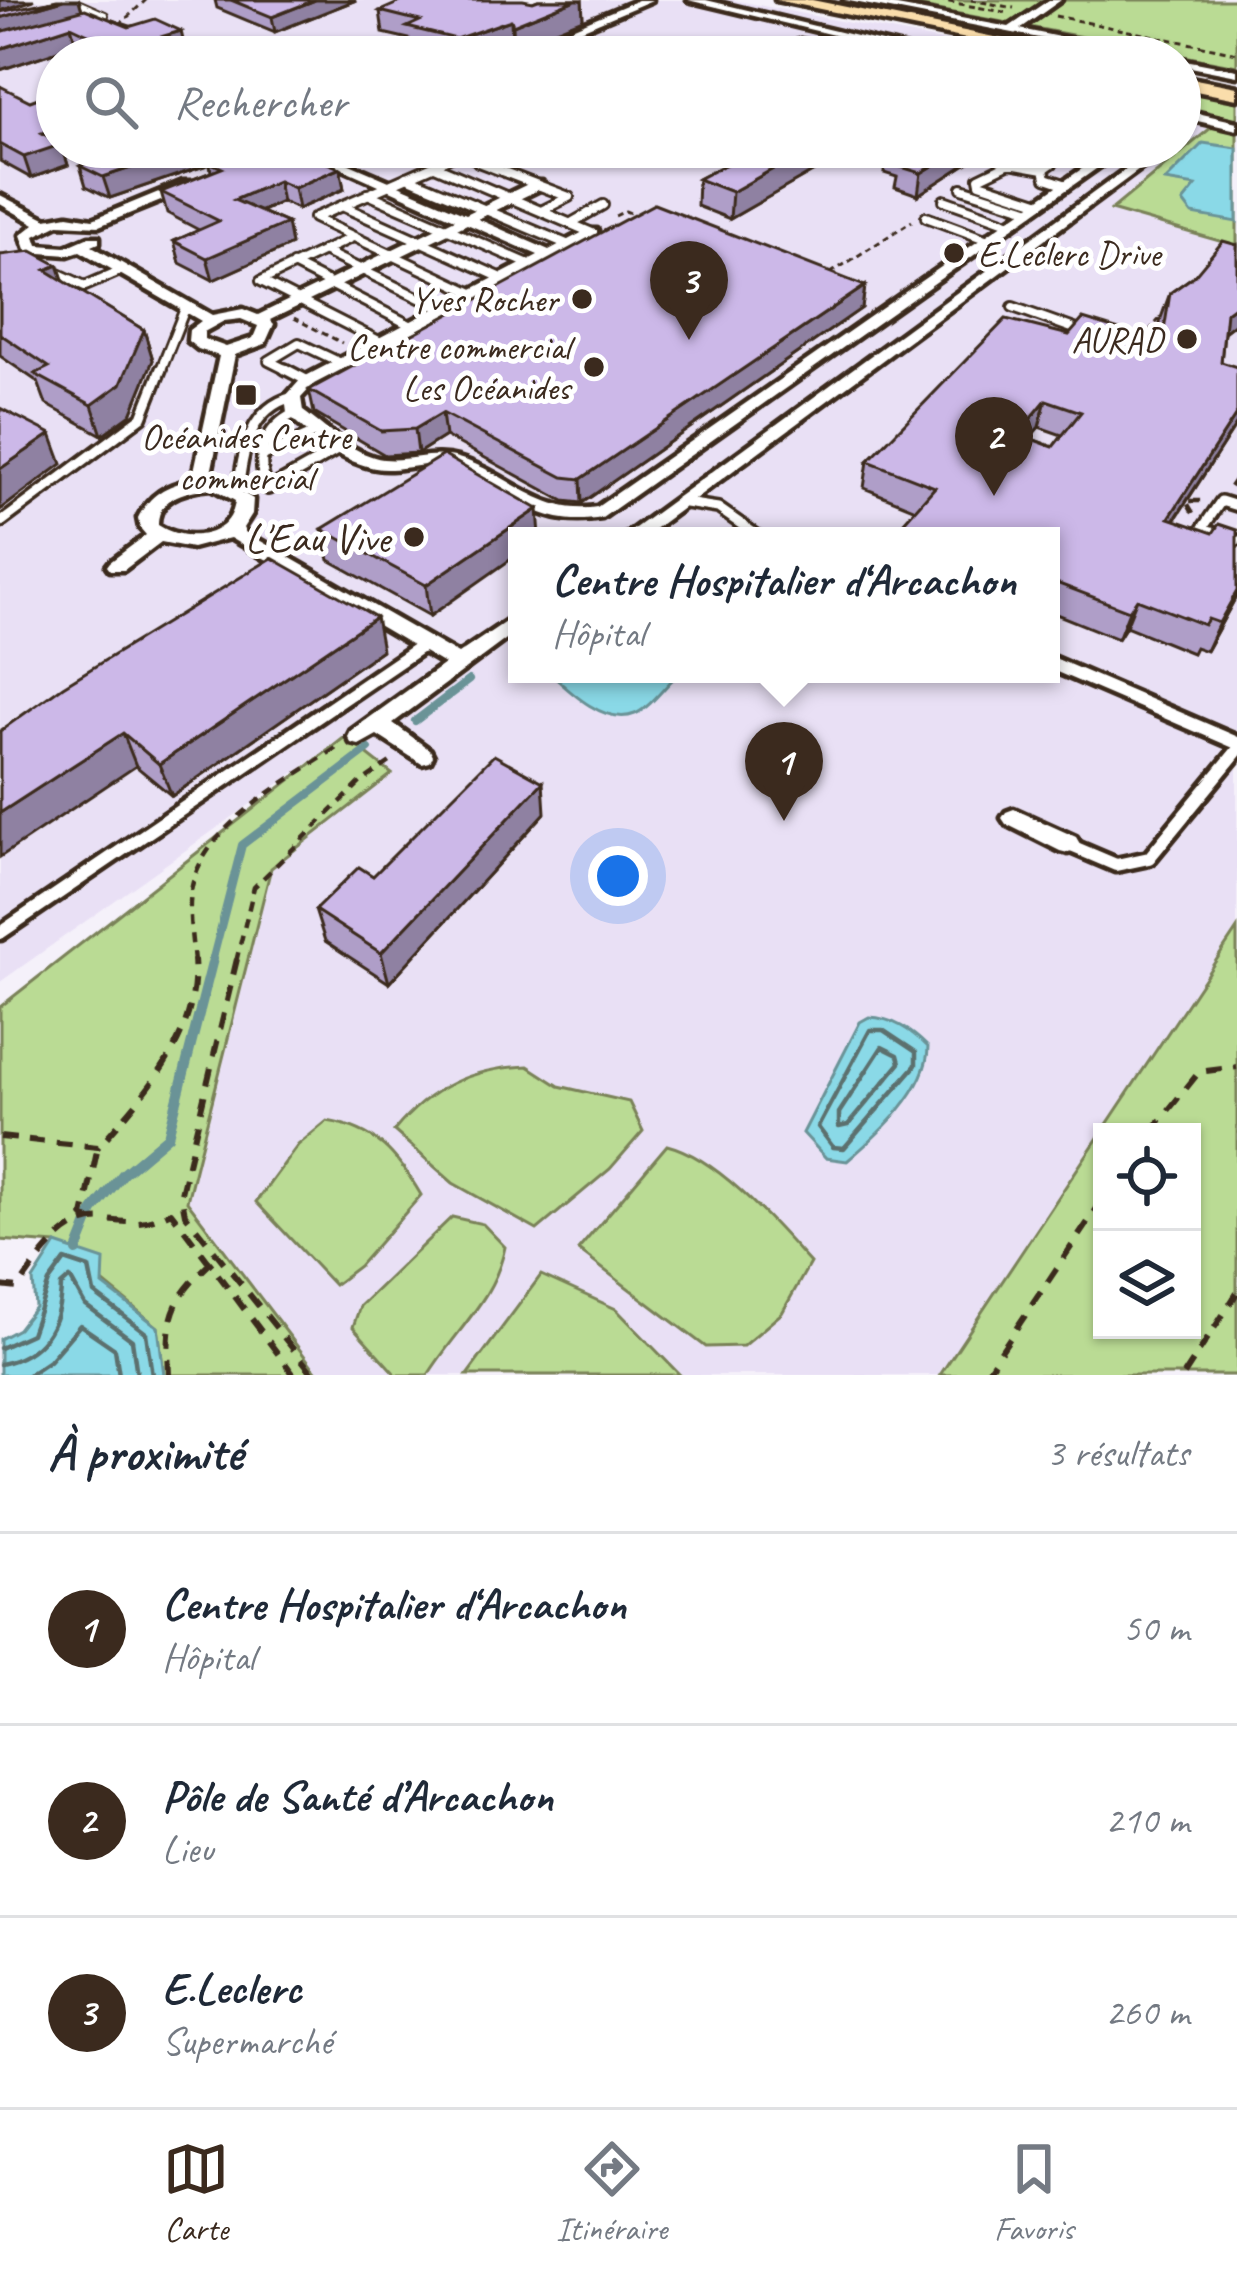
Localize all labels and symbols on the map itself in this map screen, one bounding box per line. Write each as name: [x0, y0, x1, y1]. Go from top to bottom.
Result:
place label: E.Leclerc Drive: [978, 231, 1163, 277]
marker: E.Leclerc Drive: [941, 240, 967, 266]
pin: 3: [650, 241, 728, 340]
place label: Yves Rocher: [411, 277, 561, 323]
marker: Yves Rocher: [569, 286, 595, 312]
place label: AURAD: [1072, 317, 1166, 363]
place label: Centre commercial Les Océanides: [347, 324, 576, 411]
marker: AURAD: [1174, 326, 1200, 352]
marker: Centre commercial Les Océanides: [581, 354, 607, 380]
marker: Océanides Centre commercial: [233, 382, 259, 408]
pin: 2: [955, 397, 1033, 496]
place label: Océanides Centre commercial: [141, 414, 353, 501]
place label: L'Eau Vive: [245, 512, 393, 565]
marker: L'Eau Vive: [401, 524, 427, 550]
pin: 1: [745, 722, 823, 821]
your location: [588, 846, 648, 906]

